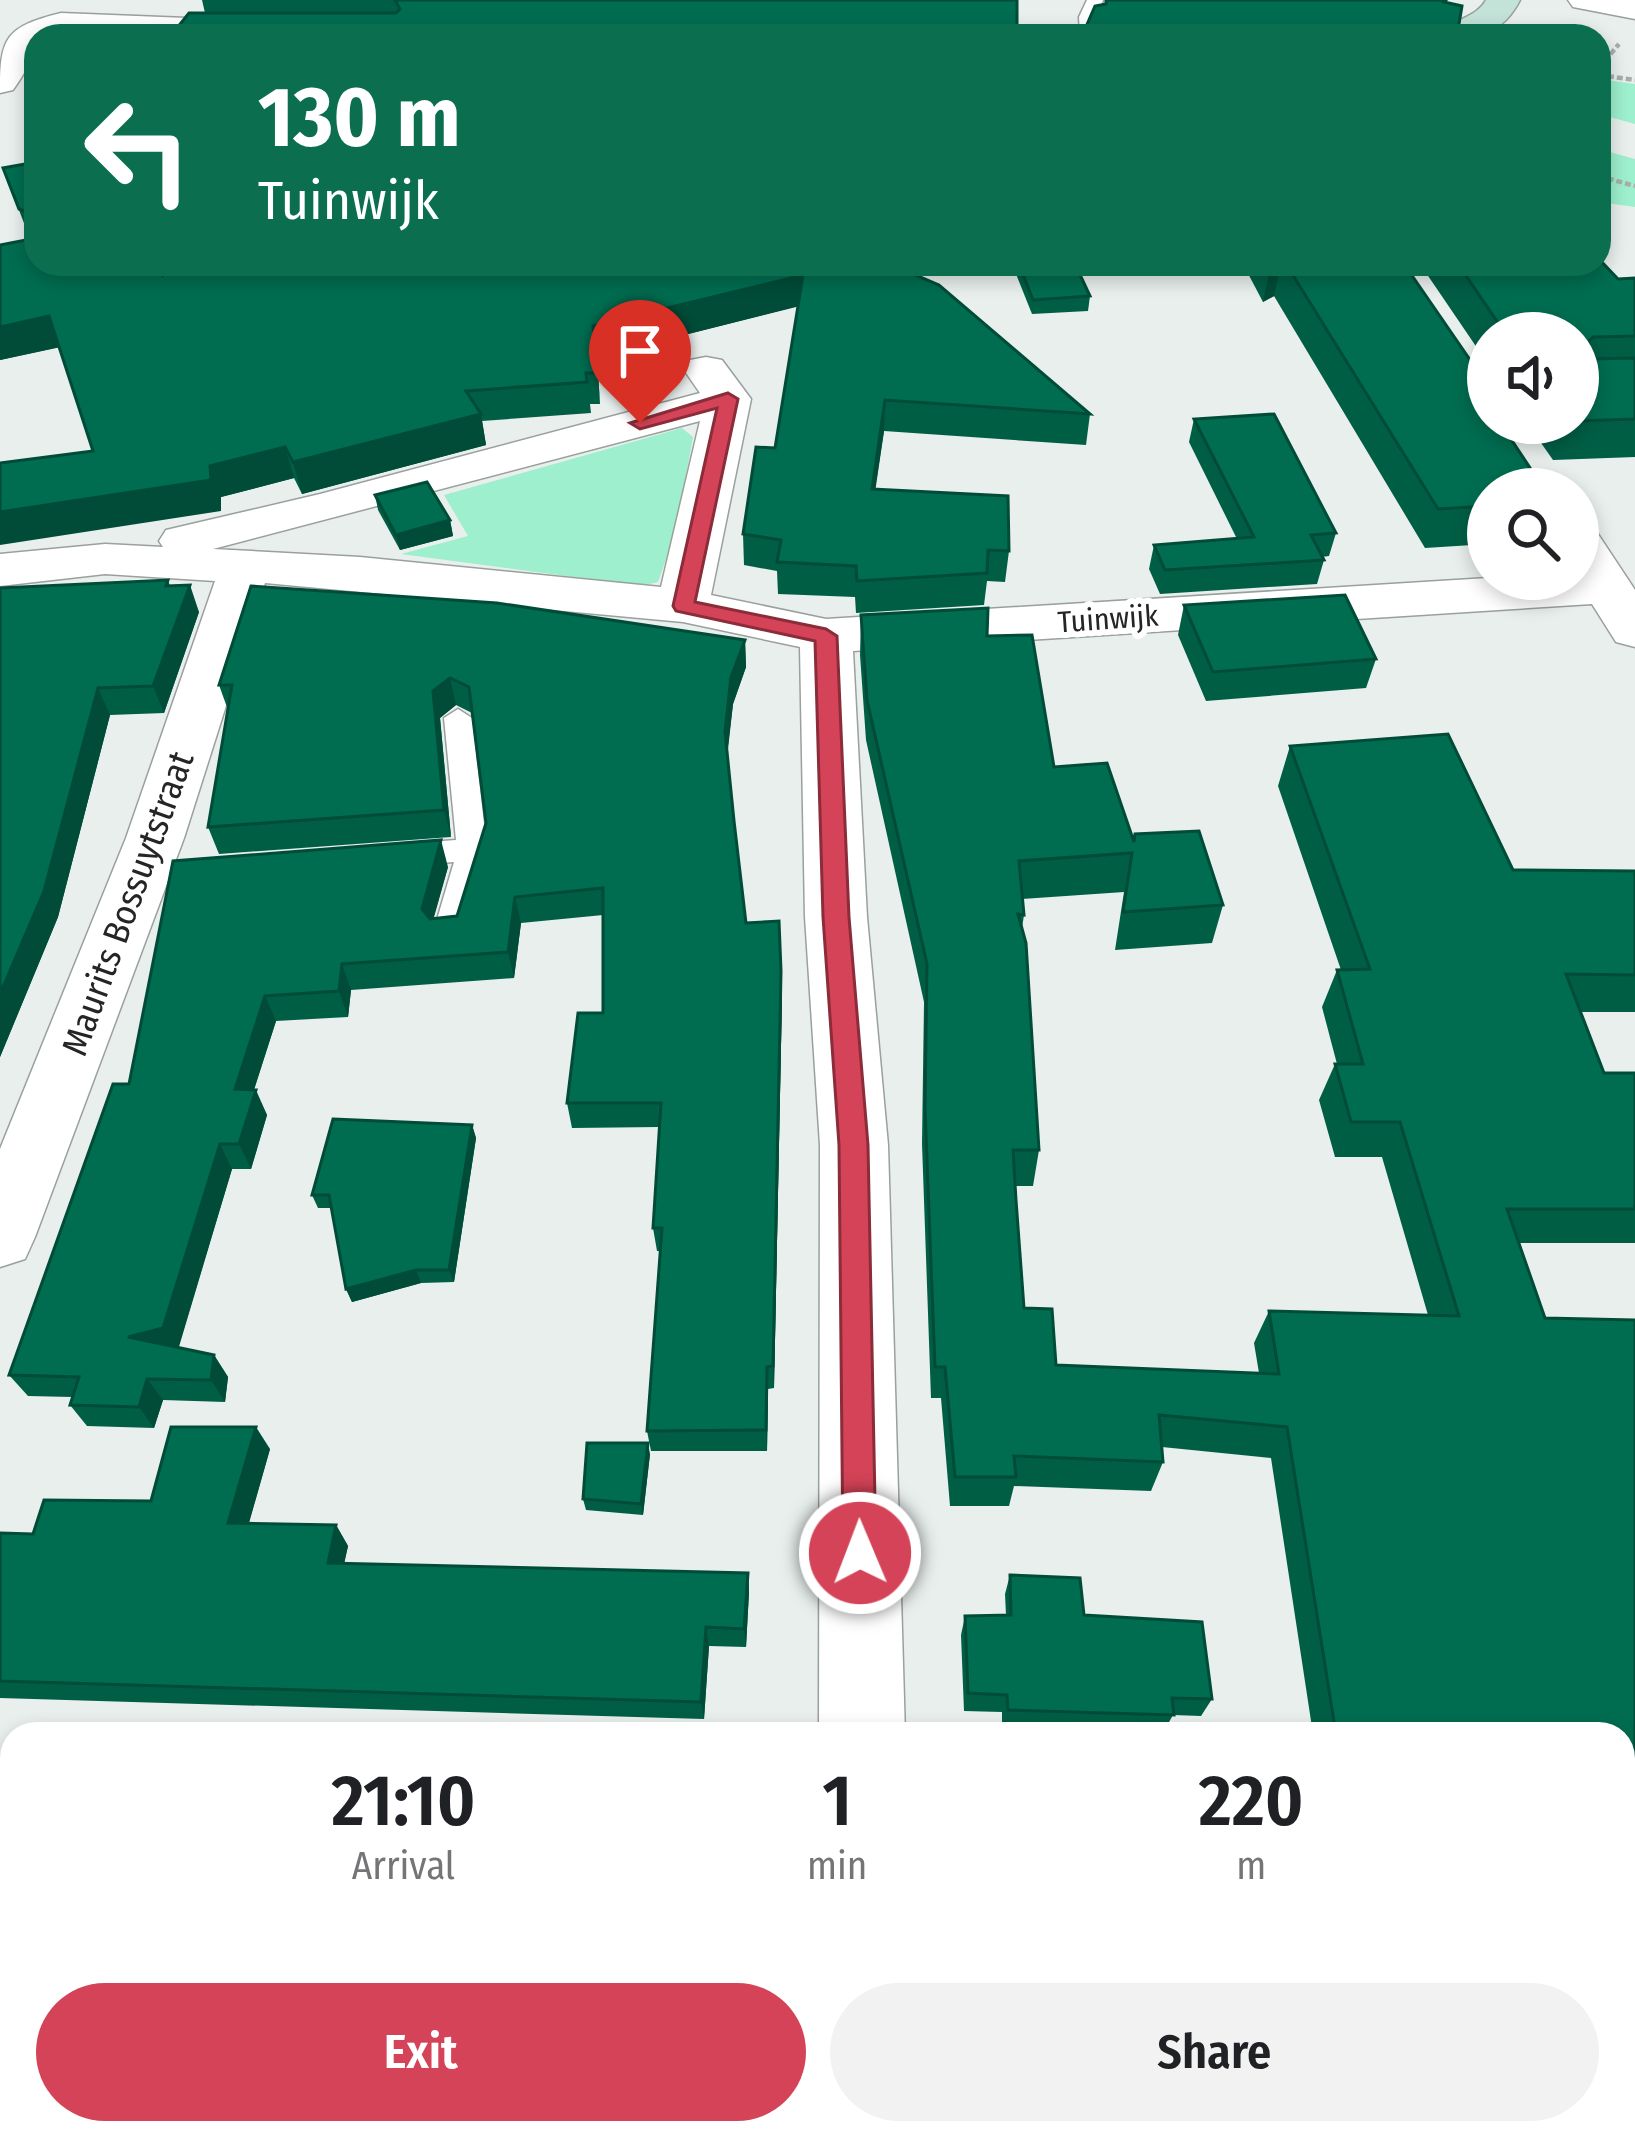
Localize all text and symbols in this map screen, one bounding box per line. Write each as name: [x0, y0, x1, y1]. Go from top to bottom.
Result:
text: 130 m: [258, 67, 461, 168]
icon: left: [60, 72, 216, 228]
text: Tuinwijk: [258, 169, 439, 233]
pin: [589, 300, 691, 423]
map controls: [1467, 312, 1599, 600]
button: sound: [1467, 312, 1599, 444]
icon: arrive: [607, 318, 673, 384]
button: search: [1467, 468, 1599, 600]
street label: Tuinwijk: [1057, 598, 1159, 640]
street label: Maurits Bossuytstraat: [52, 745, 203, 1061]
position arrow: [797, 1490, 923, 1616]
text: 21:10: [331, 1758, 476, 1844]
text: 1: [822, 1758, 852, 1844]
text: 220: [1199, 1758, 1304, 1844]
text: Arrival: [352, 1843, 455, 1889]
text: min: [807, 1843, 867, 1889]
text: m: [1236, 1843, 1266, 1889]
button: Exit: [36, 1983, 806, 2121]
button: Share: [830, 1983, 1599, 2121]

